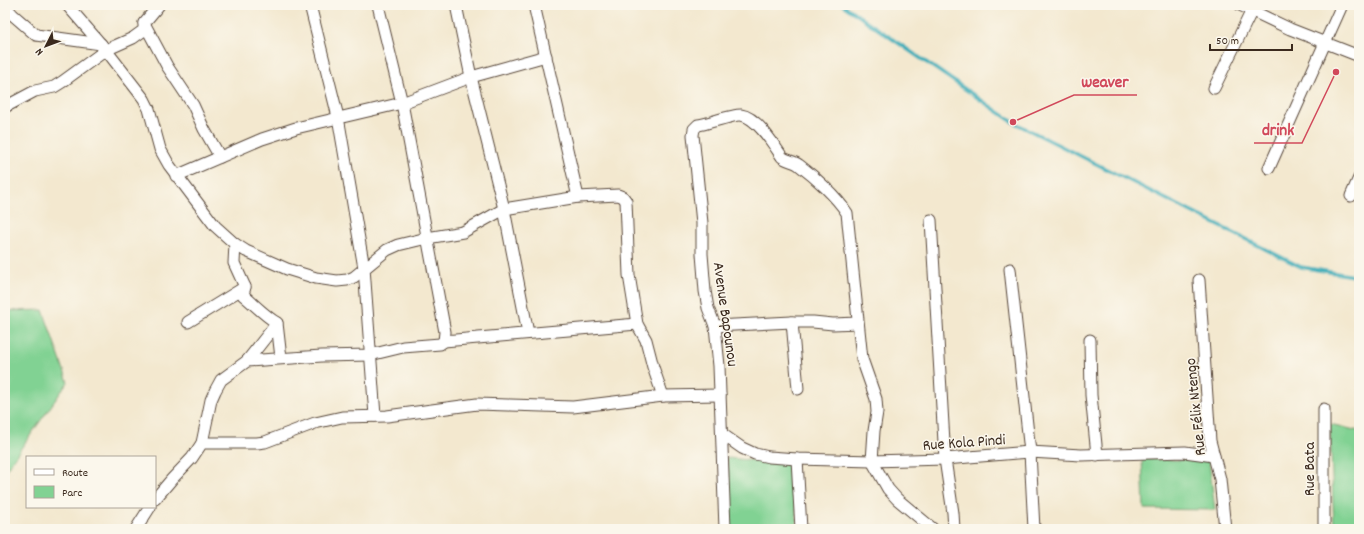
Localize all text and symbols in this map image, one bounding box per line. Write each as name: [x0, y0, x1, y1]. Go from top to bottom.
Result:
north arrow: [26, 26, 66, 66]
scale bar: [1210, 26, 1292, 52]
text: 50 m: [1216, 33, 1239, 50]
text: N: [32, 44, 48, 59]
callout: weaver: [1074, 66, 1137, 95]
text: weaver: [1081, 72, 1129, 96]
callout: drink: [1254, 114, 1302, 143]
text: drink: [1262, 120, 1294, 144]
street label: Avenue Bapounou: [706, 261, 743, 368]
street label: Rue Félix Ntengo: [1180, 357, 1213, 457]
street label: Rue Kola Pindi: [922, 429, 1006, 458]
street label: Rue Bata: [1299, 442, 1322, 496]
legend: [26, 456, 156, 508]
text: Route: [62, 465, 88, 482]
text: Parc: [62, 485, 83, 502]

